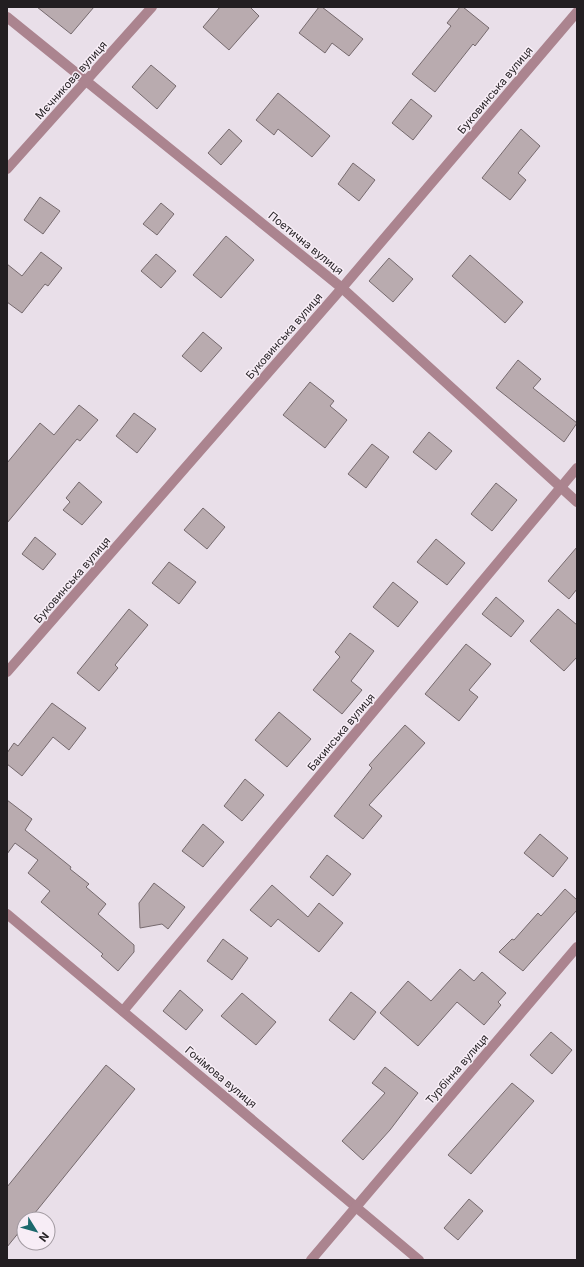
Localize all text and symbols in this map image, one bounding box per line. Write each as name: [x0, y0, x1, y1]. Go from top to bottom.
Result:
street label: Мєчникова вулиця: [32, 38, 110, 122]
street label: Буковинська вулиця: [454, 43, 536, 137]
street label: Поетична вулиця: [266, 208, 346, 278]
street label: Буковинська вулиця: [243, 290, 325, 382]
street label: Буковинська вулиця: [31, 534, 113, 626]
street label: Бакинська вулиця: [304, 690, 378, 774]
street label: Турбінна вулиця: [423, 1031, 491, 1107]
street label: Гонімова вулиця: [182, 1043, 260, 1111]
north arrow: [16, 1211, 56, 1251]
text: N: [36, 1229, 52, 1245]

